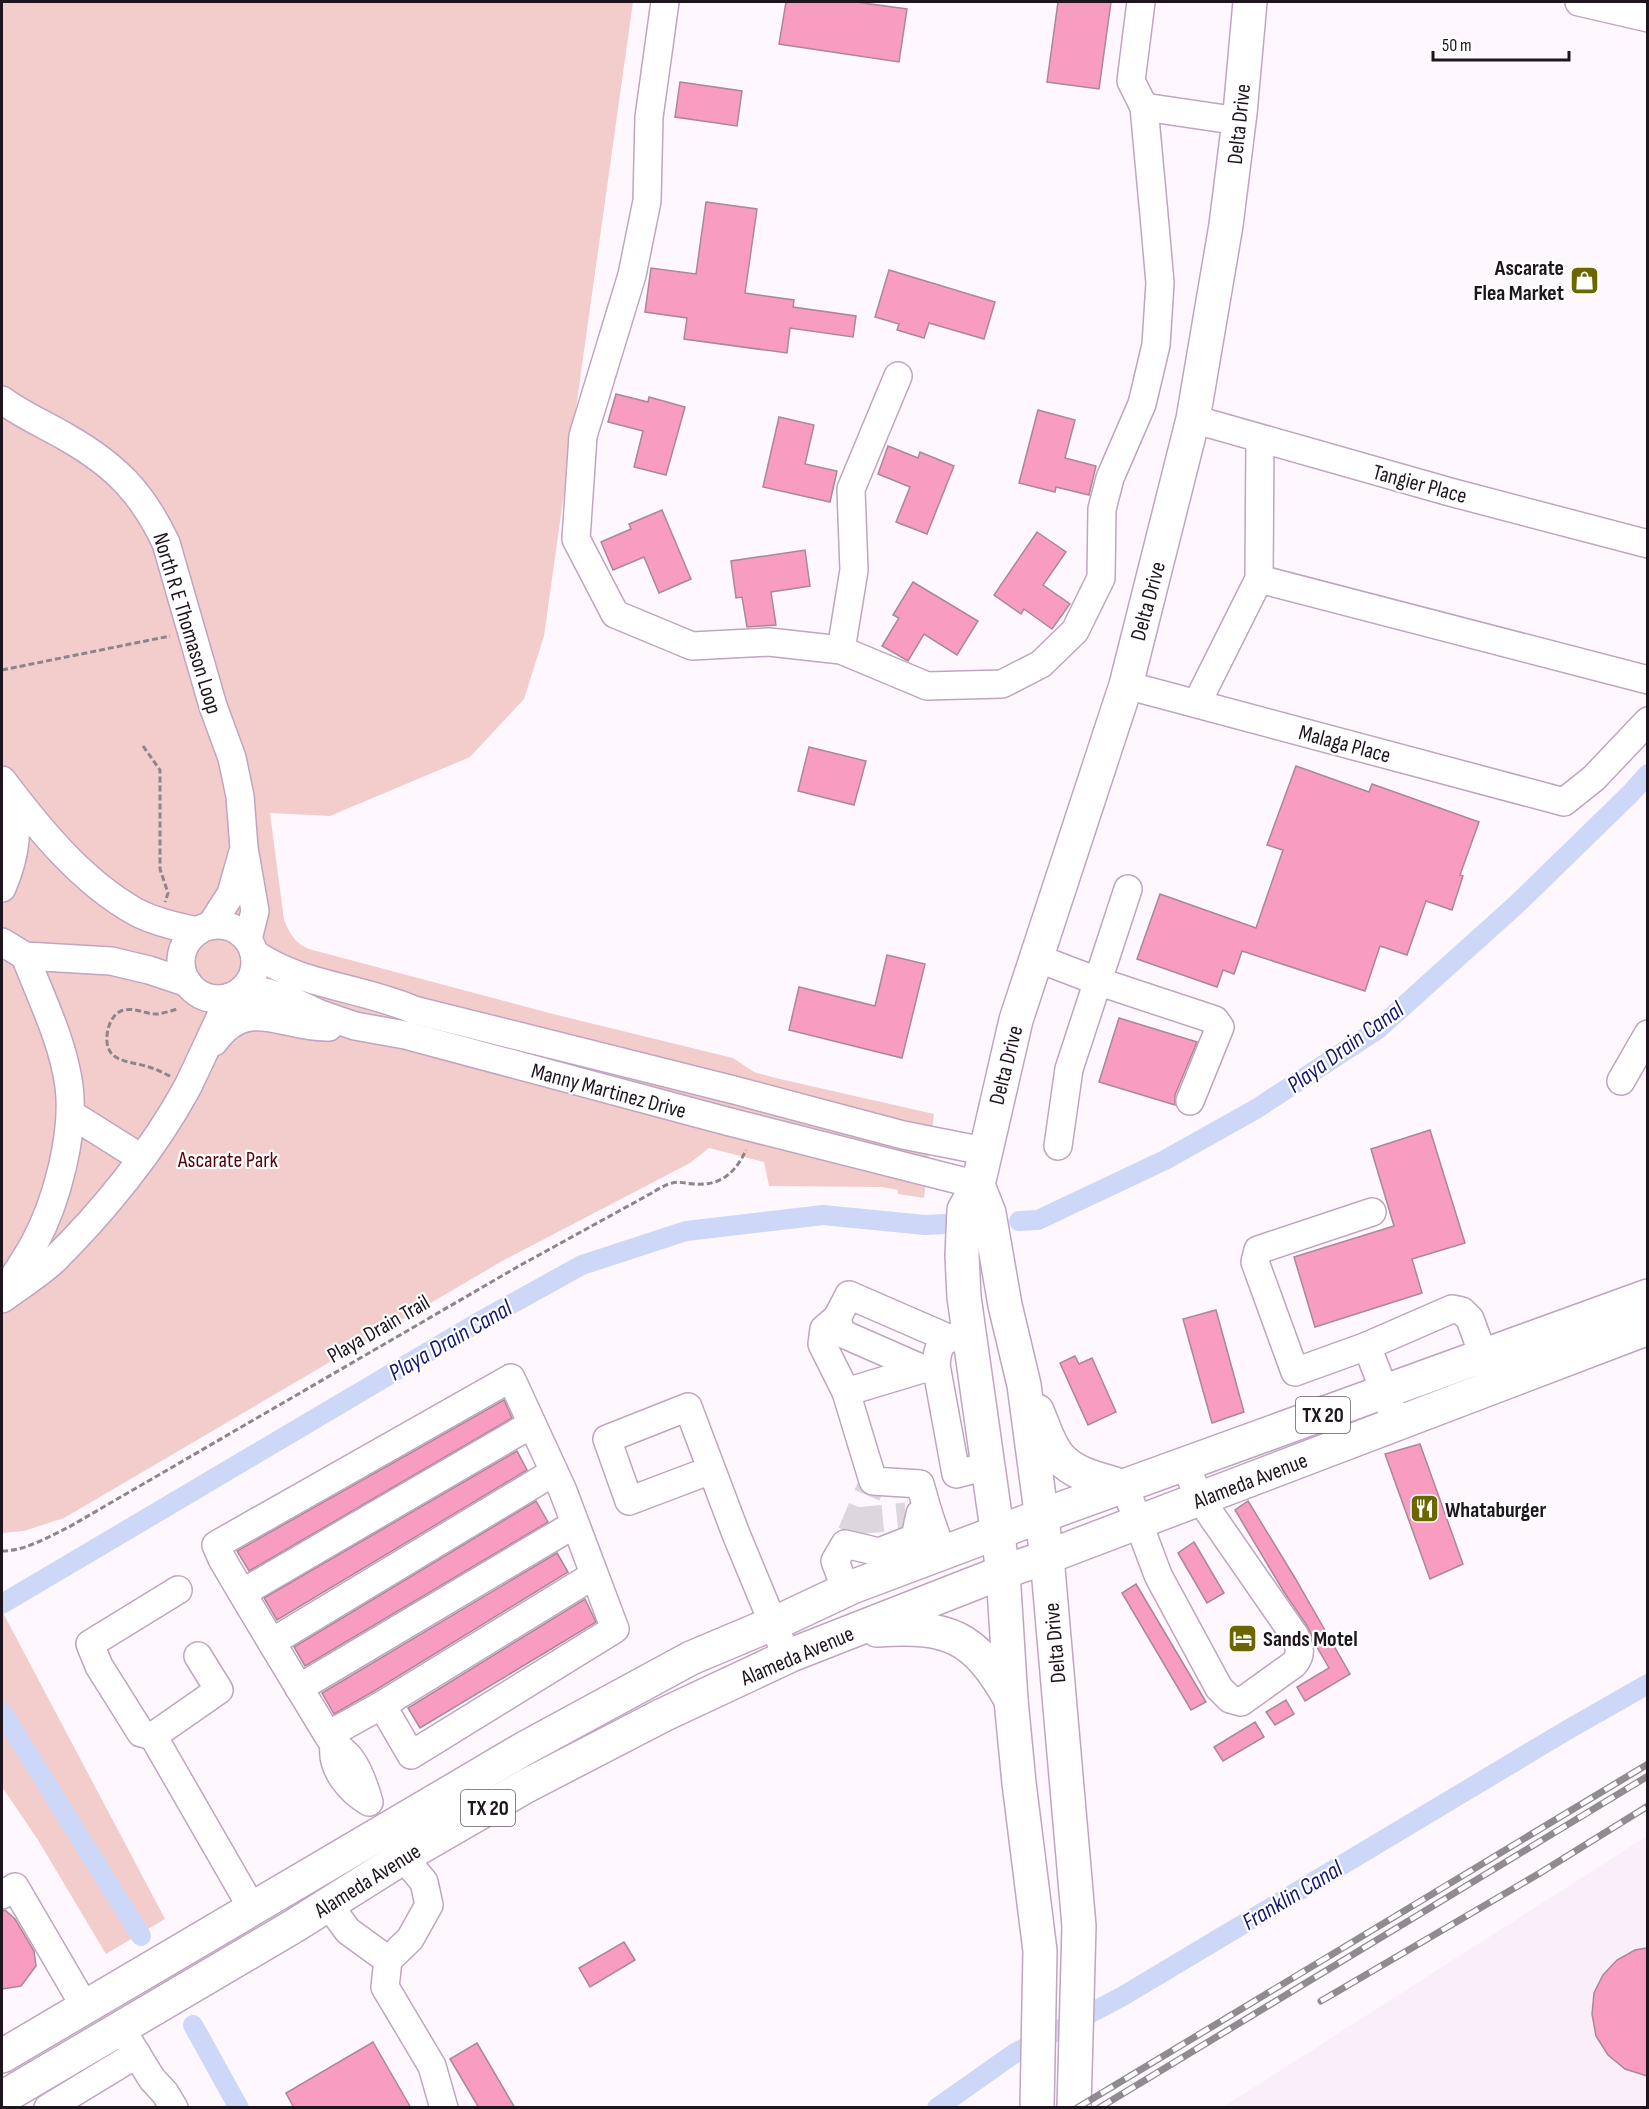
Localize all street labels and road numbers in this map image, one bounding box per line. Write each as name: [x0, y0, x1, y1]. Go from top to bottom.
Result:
street label: Delta Drive: [1222, 83, 1257, 166]
street label: Tangier Place: [1370, 459, 1470, 510]
street label: North R E Thomason Loop: [146, 530, 227, 717]
street label: Delta Drive: [1125, 559, 1172, 644]
street label: Malaga Place: [1296, 719, 1393, 770]
street label: Delta Drive: [984, 1023, 1029, 1108]
street label: Manny Martinez Drive: [528, 1058, 689, 1125]
street label: Playa Drain Trail: [323, 1289, 435, 1369]
road number: TX 20: [1296, 1397, 1350, 1433]
street label: Alameda Avenue: [1189, 1447, 1311, 1516]
street label: Delta Drive: [1039, 1601, 1072, 1684]
street label: Alameda Avenue: [736, 1620, 858, 1693]
road number: TX 20: [461, 1790, 515, 1826]
street label: Alameda Avenue: [309, 1838, 426, 1925]

